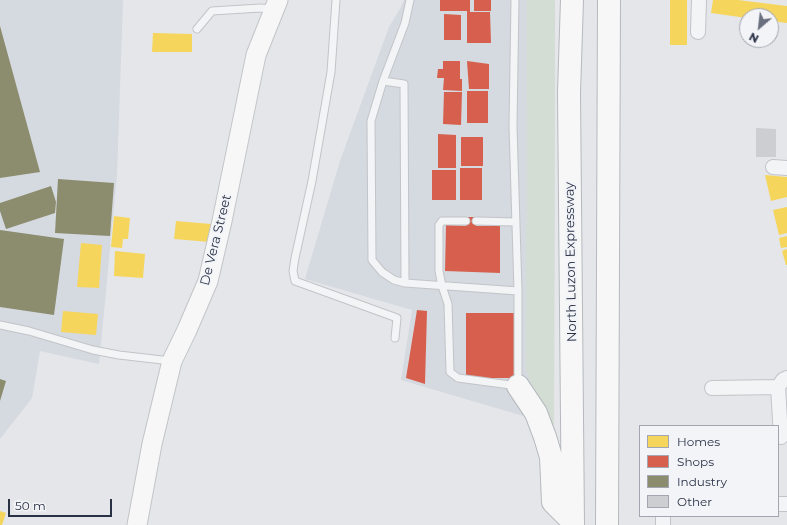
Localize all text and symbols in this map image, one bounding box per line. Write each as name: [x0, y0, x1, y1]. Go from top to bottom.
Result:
north arrow: [739, 8, 779, 48]
text: N: [747, 29, 761, 46]
street label: North Luzon Expressway: [562, 182, 580, 342]
street label: De Vera Street: [197, 193, 235, 287]
legend: [639, 425, 779, 517]
text: Homes: [677, 434, 720, 449]
text: Shops: [677, 454, 714, 469]
text: Industry: [677, 474, 727, 489]
scale bar: [10, 491, 114, 517]
text: Other: [677, 494, 712, 509]
text: 50 m: [15, 498, 46, 513]

